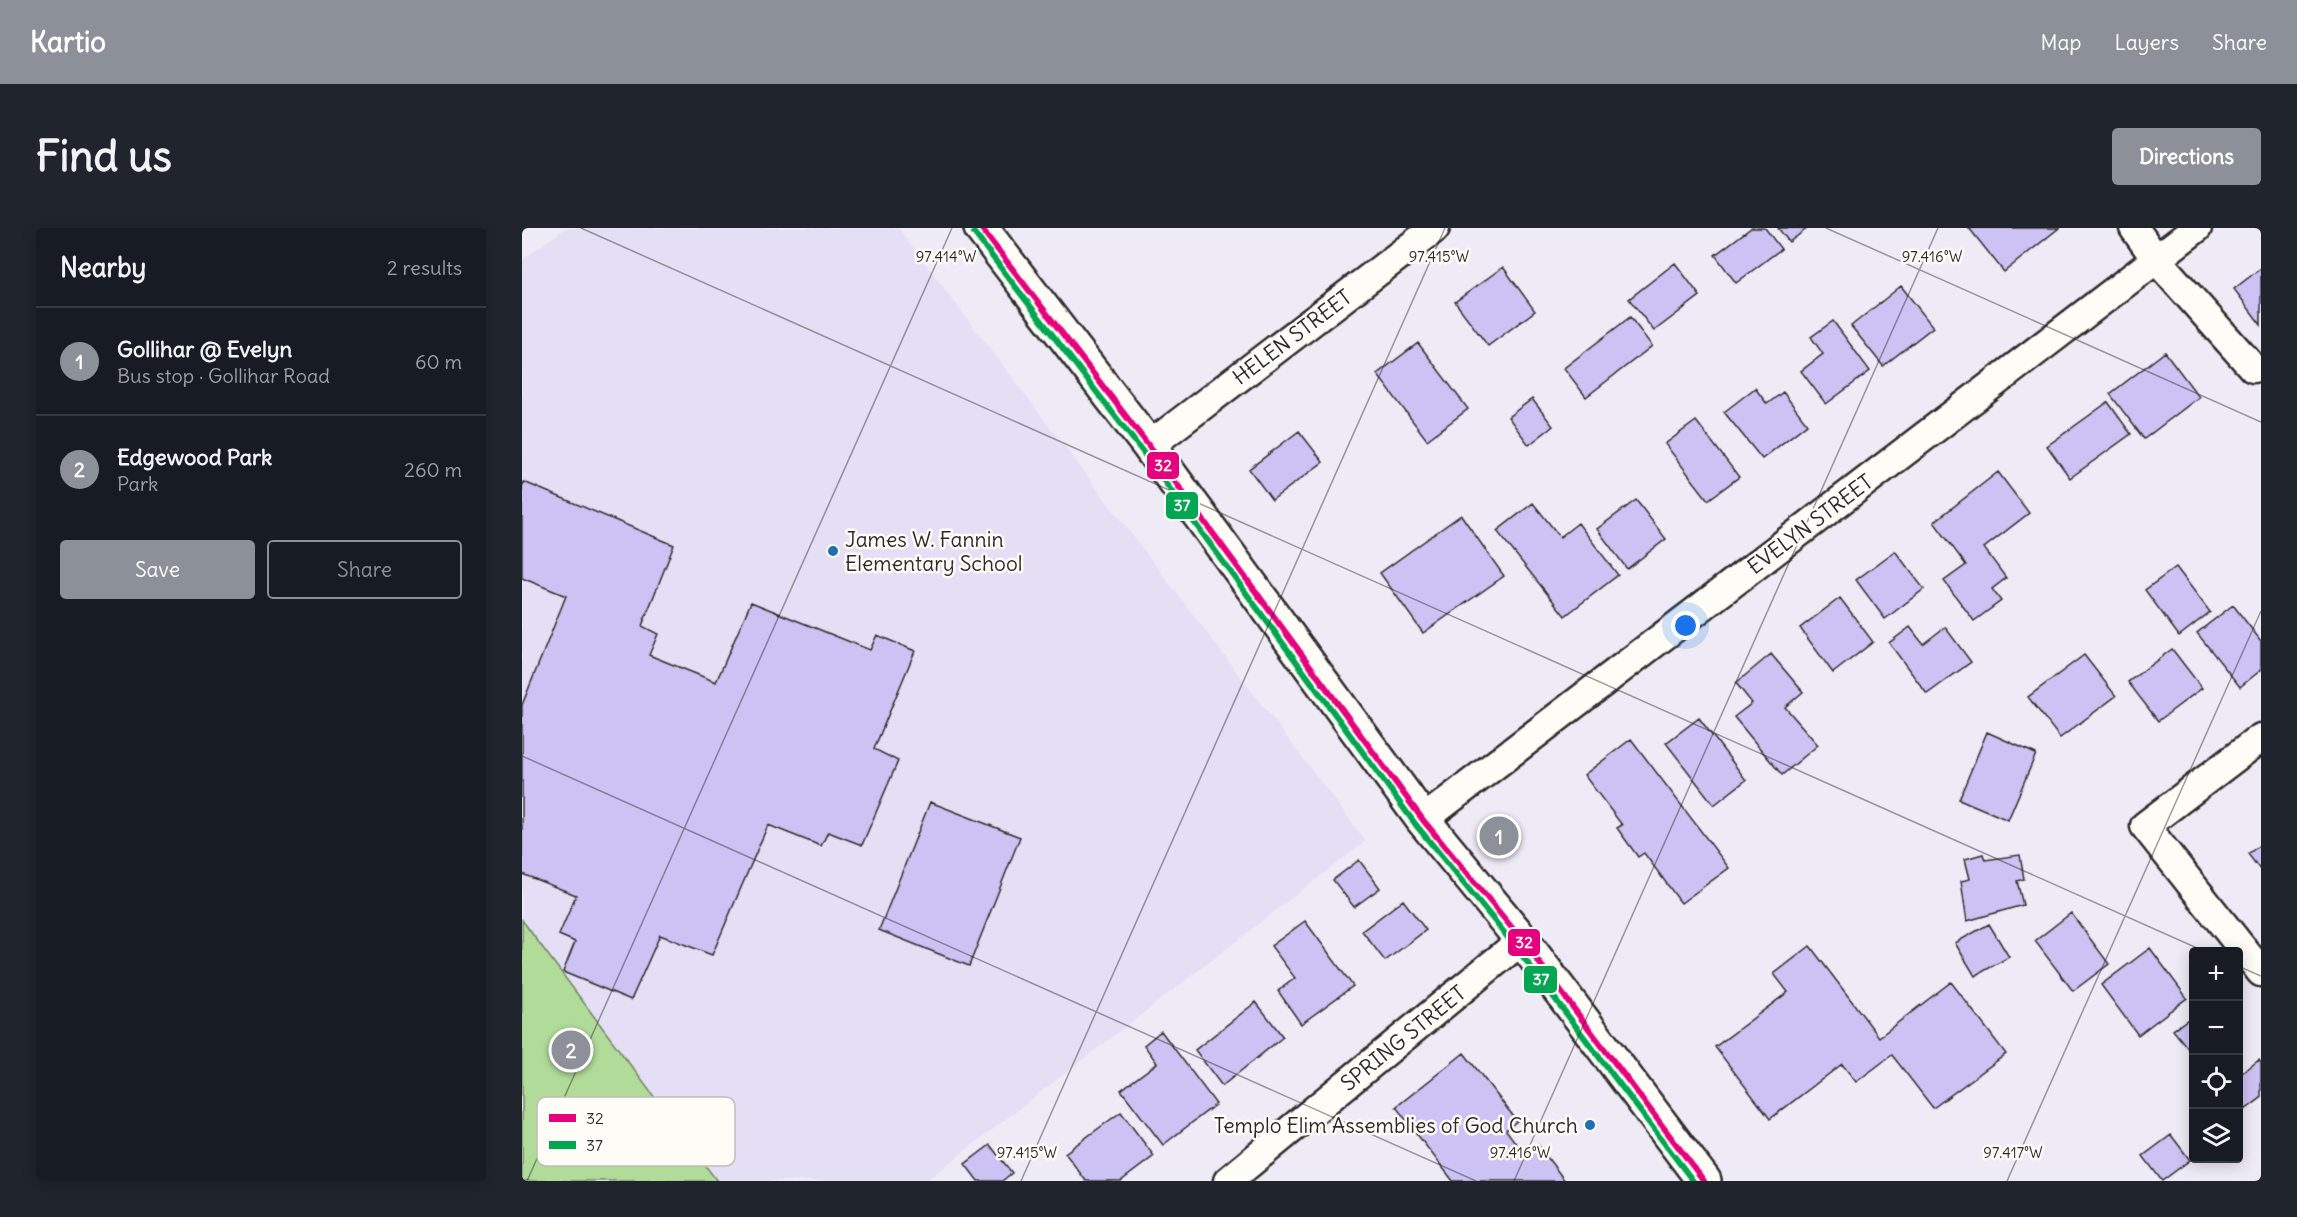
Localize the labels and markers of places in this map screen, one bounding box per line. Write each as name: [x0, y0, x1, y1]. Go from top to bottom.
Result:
place label: James W. Fannin Elementary School: [845, 526, 1022, 577]
marker: James W. Fannin Elementary School: [826, 544, 840, 558]
pin: 1: [1480, 814, 1518, 858]
pin: 2: [551, 1028, 590, 1072]
place label: Templo Elim Assemblies of God Church: [1214, 1112, 1578, 1139]
marker: Templo Elim Assemblies of God Church: [1583, 1118, 1597, 1132]

